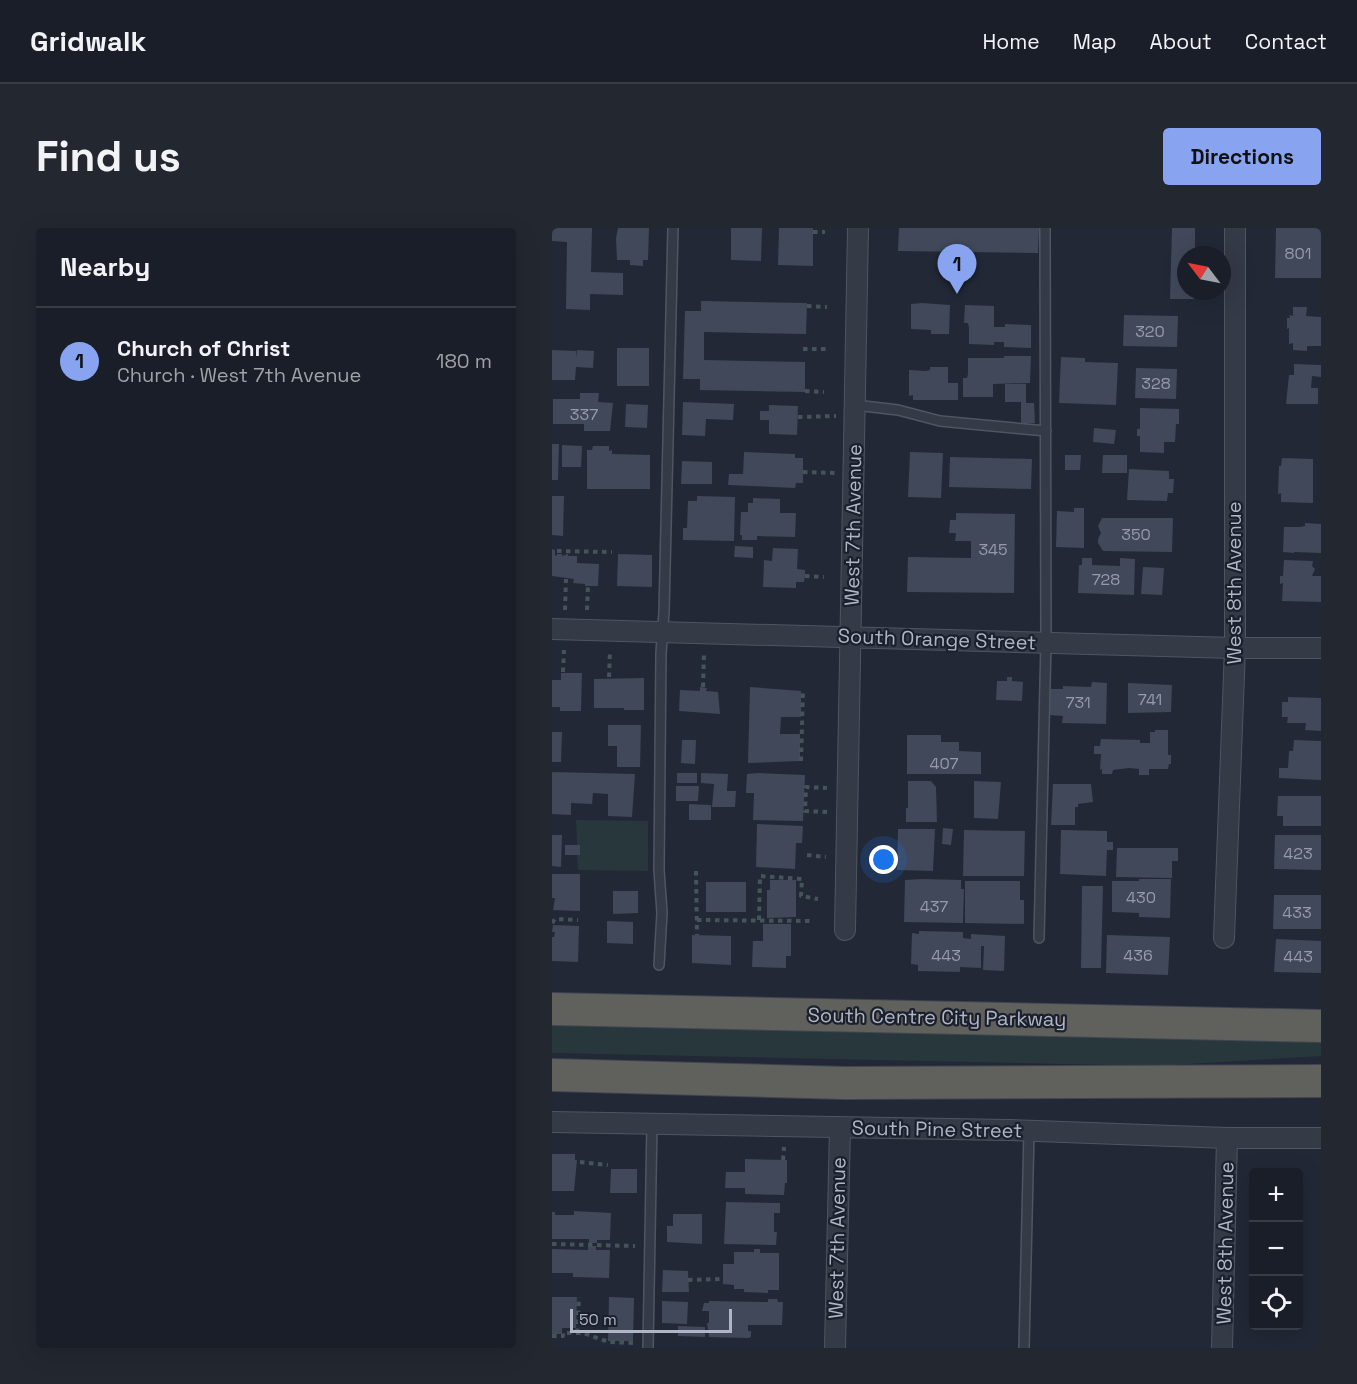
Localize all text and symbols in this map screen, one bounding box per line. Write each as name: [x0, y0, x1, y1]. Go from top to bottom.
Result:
text: Gridwalk: [30, 23, 146, 59]
text: Home: [982, 28, 1040, 55]
text: Map: [1073, 28, 1117, 55]
text: About: [1150, 28, 1212, 55]
text: Contact: [1245, 28, 1327, 55]
button: Directions: [1163, 128, 1321, 185]
text: Find us: [36, 130, 181, 183]
house number: 801: [1285, 243, 1311, 264]
pin: 1: [938, 244, 976, 294]
north arrow: [1177, 246, 1231, 300]
text: Nearby: [60, 250, 150, 284]
house number: 320: [1135, 321, 1165, 342]
text: Church of Christ: [117, 334, 290, 362]
text: 1: [75, 348, 84, 374]
text: 180 m: [436, 348, 492, 374]
text: Church · West 7th Avenue: [117, 362, 361, 388]
house number: 328: [1141, 373, 1171, 394]
house number: 337: [570, 404, 598, 425]
street label: West 7th Avenue: [839, 444, 867, 606]
street label: West 8th Avenue: [1221, 501, 1247, 665]
house number: 350: [1121, 524, 1151, 545]
house number: 345: [978, 539, 1008, 560]
house number: 728: [1092, 569, 1120, 590]
street label: South Orange Street: [837, 623, 1037, 655]
house number: 741: [1138, 689, 1162, 710]
house number: 731: [1065, 692, 1091, 713]
house number: 407: [930, 753, 959, 774]
house number: 423: [1283, 843, 1313, 864]
your location: [869, 845, 898, 874]
house number: 430: [1126, 887, 1156, 908]
house number: 437: [920, 896, 948, 917]
house number: 433: [1282, 902, 1312, 923]
house number: 443: [931, 945, 961, 966]
house number: 436: [1123, 945, 1153, 966]
house number: 443: [1283, 946, 1313, 967]
street label: South Centre City Parkway: [807, 1002, 1067, 1032]
street label: South Pine Street: [851, 1115, 1023, 1143]
street label: West 7th Avenue: [823, 1157, 851, 1319]
street label: West 8th Avenue: [1211, 1161, 1239, 1325]
map controls: [1249, 1168, 1303, 1330]
button: +: [1249, 1168, 1303, 1222]
button: −: [1249, 1222, 1303, 1276]
button: locate: [1249, 1276, 1303, 1330]
scale bar: [570, 1306, 732, 1334]
text: 50 m: [579, 1309, 617, 1330]

